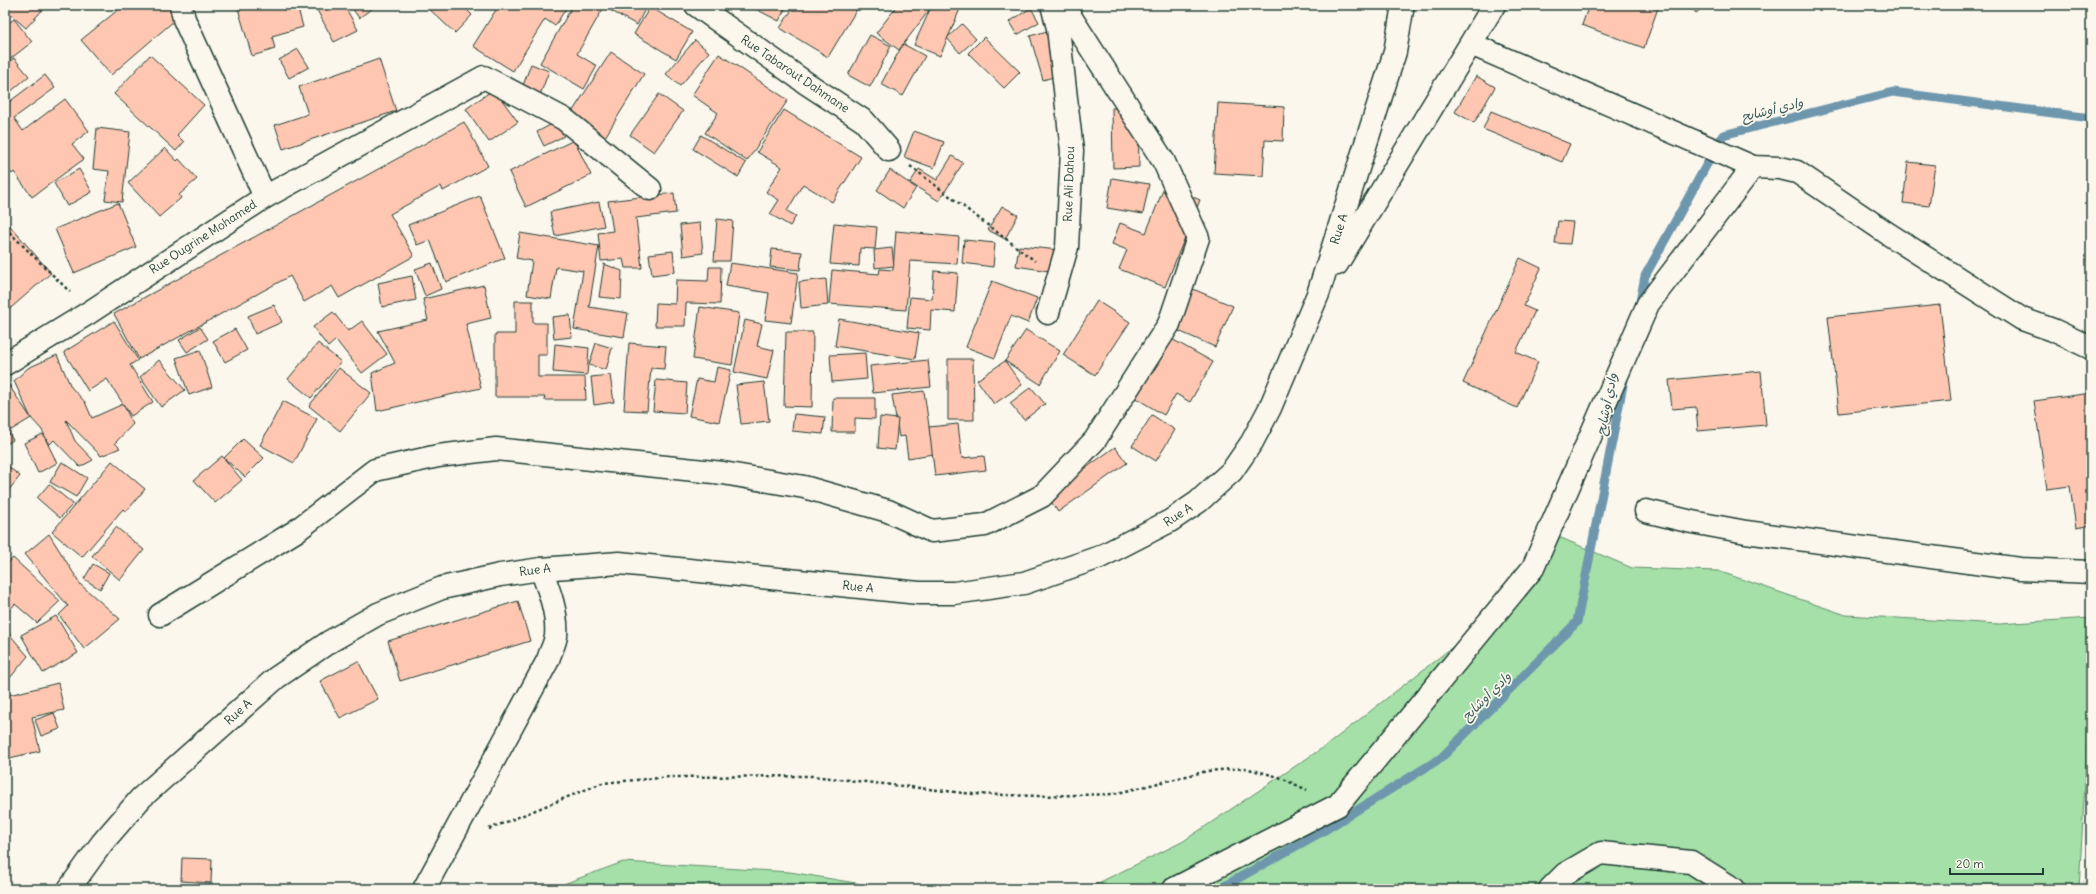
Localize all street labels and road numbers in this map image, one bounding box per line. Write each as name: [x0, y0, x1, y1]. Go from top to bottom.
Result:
street label: Rue Tabarout Dahmane: [738, 32, 853, 116]
street label: Rue Ali Dahou: [1060, 146, 1077, 222]
street label: Rue Ougrine Mohamed: [146, 196, 259, 277]
street label: Rue A: [1327, 211, 1351, 246]
street label: Rue A: [1160, 500, 1195, 529]
street label: Rue A: [518, 560, 552, 579]
street label: Rue A: [842, 577, 875, 596]
street label: Rue A: [221, 695, 255, 728]

